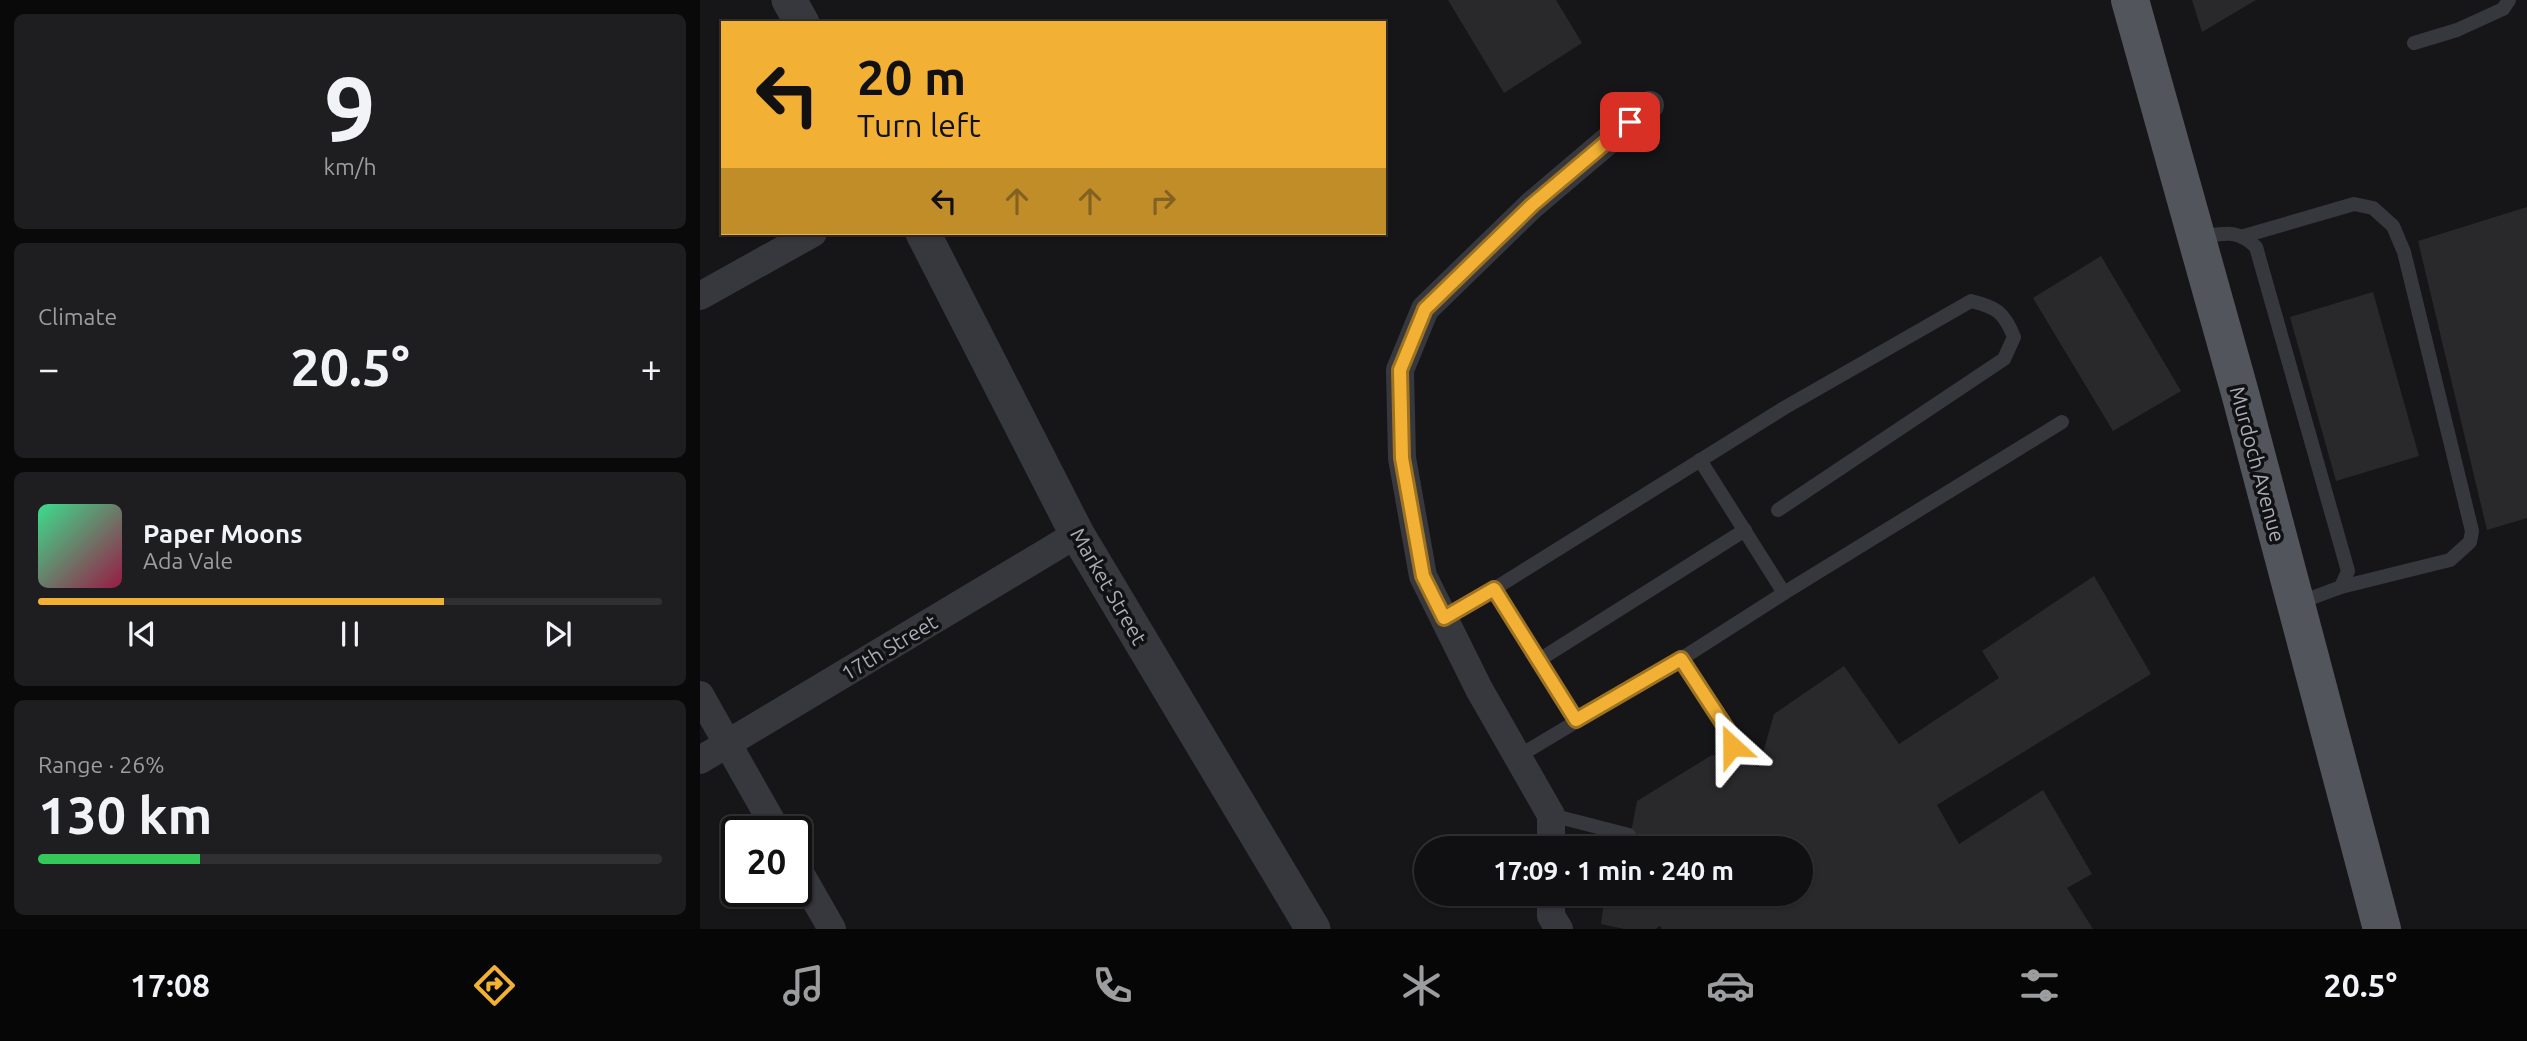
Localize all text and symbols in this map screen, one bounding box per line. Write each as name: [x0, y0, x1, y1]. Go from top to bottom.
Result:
icon: left: [742, 49, 833, 140]
text: 20 m: [857, 49, 966, 104]
text: 9: [324, 57, 376, 159]
pin: [1600, 92, 1660, 152]
icon: arrive: [1611, 103, 1649, 141]
text: Turn left: [857, 107, 981, 143]
text: km/h: [323, 154, 377, 179]
icon: left: [925, 182, 963, 220]
icon: ahead: [998, 182, 1036, 220]
icon: ahead: [1071, 182, 1109, 220]
icon: right: [1144, 182, 1182, 220]
text: Climate: [38, 304, 117, 329]
text: 20.5°: [290, 338, 410, 396]
text: −: [38, 347, 59, 389]
text: +: [641, 347, 662, 389]
street label: Murdoch Avenue: [2226, 384, 2290, 544]
text: Paper Moons: [143, 519, 302, 548]
street label: Market Street: [1066, 523, 1152, 649]
text: Ada Vale: [143, 548, 233, 573]
street label: 17th Street: [837, 609, 941, 685]
icon: previous: [123, 615, 161, 653]
icon: pause: [331, 615, 369, 653]
icon: next: [539, 615, 577, 653]
position arrow: [1695, 709, 1769, 783]
text: Range · 26%: [38, 752, 165, 777]
text: 130 km: [38, 786, 212, 844]
speed limit sign: 20: [721, 816, 812, 907]
text: 17:09 · 1 min · 240 m: [1493, 856, 1734, 885]
icon: directions: [470, 961, 519, 1010]
icon: music: [779, 961, 828, 1010]
icon: phone: [1088, 961, 1137, 1010]
icon: climate: [1397, 961, 1446, 1010]
icon: car: [1706, 961, 1755, 1010]
icon: filters: [2015, 961, 2064, 1010]
text: 17:08: [130, 967, 210, 1003]
text: 20.5°: [2324, 967, 2397, 1003]

